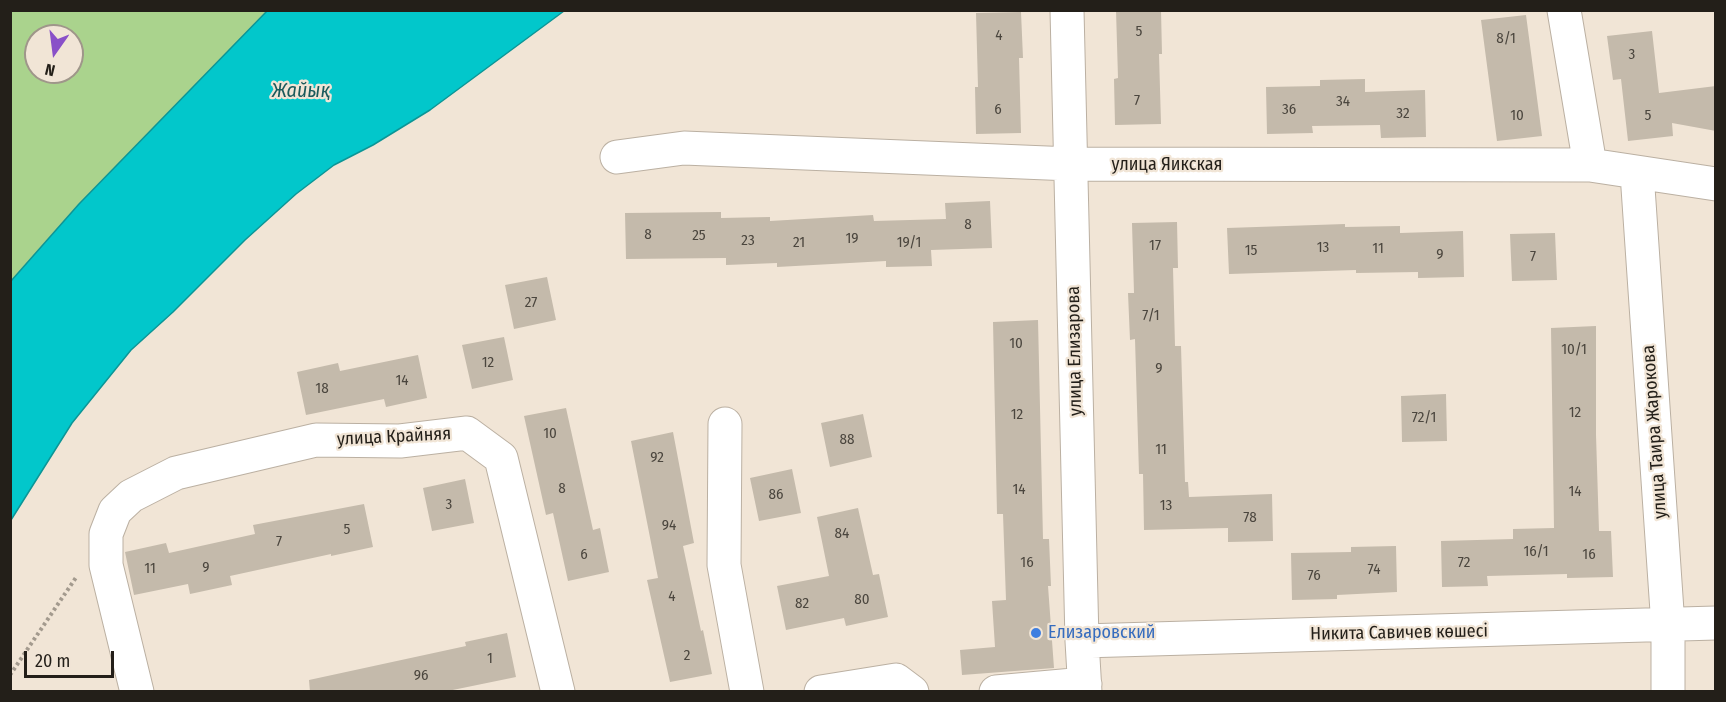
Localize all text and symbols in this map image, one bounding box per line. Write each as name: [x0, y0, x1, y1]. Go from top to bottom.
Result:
house number: 5: [1136, 23, 1142, 41]
north arrow: [24, 24, 84, 84]
house number: 4: [995, 27, 1003, 45]
house number: 8/1: [1496, 30, 1516, 48]
house number: 3: [1629, 46, 1635, 64]
text: N: [43, 60, 57, 80]
water label: Жайық: [272, 79, 330, 103]
house number: 7: [1134, 92, 1140, 110]
house number: 34: [1336, 93, 1350, 111]
house number: 6: [994, 101, 1002, 119]
house number: 36: [1282, 101, 1296, 119]
house number: 32: [1396, 105, 1410, 123]
house number: 10: [1510, 107, 1524, 125]
house number: 5: [1645, 107, 1651, 125]
street label: улица Яикская: [1112, 154, 1222, 176]
house number: 8: [964, 216, 972, 234]
house number: 8: [644, 226, 652, 244]
house number: 25: [692, 227, 706, 245]
house number: 19: [845, 230, 859, 248]
house number: 23: [741, 232, 755, 250]
house number: 21: [793, 234, 805, 252]
house number: 19/1: [897, 234, 921, 252]
house number: 17: [1149, 237, 1161, 255]
house number: 13: [1317, 239, 1329, 257]
house number: 11: [1372, 240, 1384, 258]
house number: 15: [1245, 242, 1257, 260]
house number: 9: [1436, 246, 1444, 264]
house number: 7: [1530, 248, 1536, 266]
street label: улица Елизарова: [1063, 286, 1087, 416]
house number: 27: [525, 294, 537, 312]
house number: 7/1: [1142, 307, 1160, 325]
house number: 10: [1009, 335, 1023, 353]
house number: 10/1: [1561, 341, 1587, 359]
street label: улица Таира Жарокова: [1638, 344, 1672, 520]
house number: 12: [482, 354, 494, 372]
house number: 9: [1155, 360, 1163, 378]
house number: 14: [395, 372, 409, 390]
house number: 18: [315, 380, 329, 398]
house number: 12: [1569, 404, 1581, 422]
house number: 12: [1011, 406, 1023, 424]
house number: 72/1: [1412, 409, 1436, 427]
street label: улица Крайняя: [336, 423, 452, 451]
house number: 10: [543, 425, 557, 443]
house number: 88: [840, 431, 854, 449]
house number: 11: [1155, 441, 1167, 459]
house number: 92: [650, 449, 664, 467]
house number: 8: [558, 480, 566, 498]
house number: 14: [1012, 481, 1026, 499]
house number: 14: [1568, 483, 1582, 501]
house number: 86: [769, 486, 783, 504]
house number: 3: [446, 496, 452, 514]
house number: 13: [1160, 497, 1172, 515]
house number: 78: [1243, 509, 1257, 527]
house number: 94: [662, 517, 676, 535]
house number: 5: [344, 521, 350, 539]
house number: 84: [835, 525, 849, 543]
house number: 7: [276, 533, 282, 551]
house number: 16/1: [1524, 543, 1548, 561]
house number: 6: [580, 546, 588, 564]
house number: 16: [1582, 546, 1596, 564]
house number: 16: [1020, 554, 1034, 572]
house number: 72: [1458, 554, 1470, 572]
house number: 9: [202, 559, 210, 577]
house number: 11: [144, 560, 156, 578]
house number: 74: [1368, 561, 1380, 579]
house number: 76: [1307, 567, 1321, 585]
house number: 4: [668, 588, 676, 606]
house number: 80: [854, 591, 870, 609]
house number: 82: [795, 595, 809, 613]
street label: Никита Савичев көшесі: [1310, 621, 1488, 645]
place label: Елизаровский: [1048, 622, 1155, 644]
marker: Елизаровский: [1029, 626, 1043, 640]
scale bar: [27, 639, 117, 677]
house number: 2: [684, 647, 690, 665]
text: 20 m: [35, 650, 70, 672]
house number: 1: [487, 650, 493, 668]
house number: 96: [414, 667, 428, 685]

